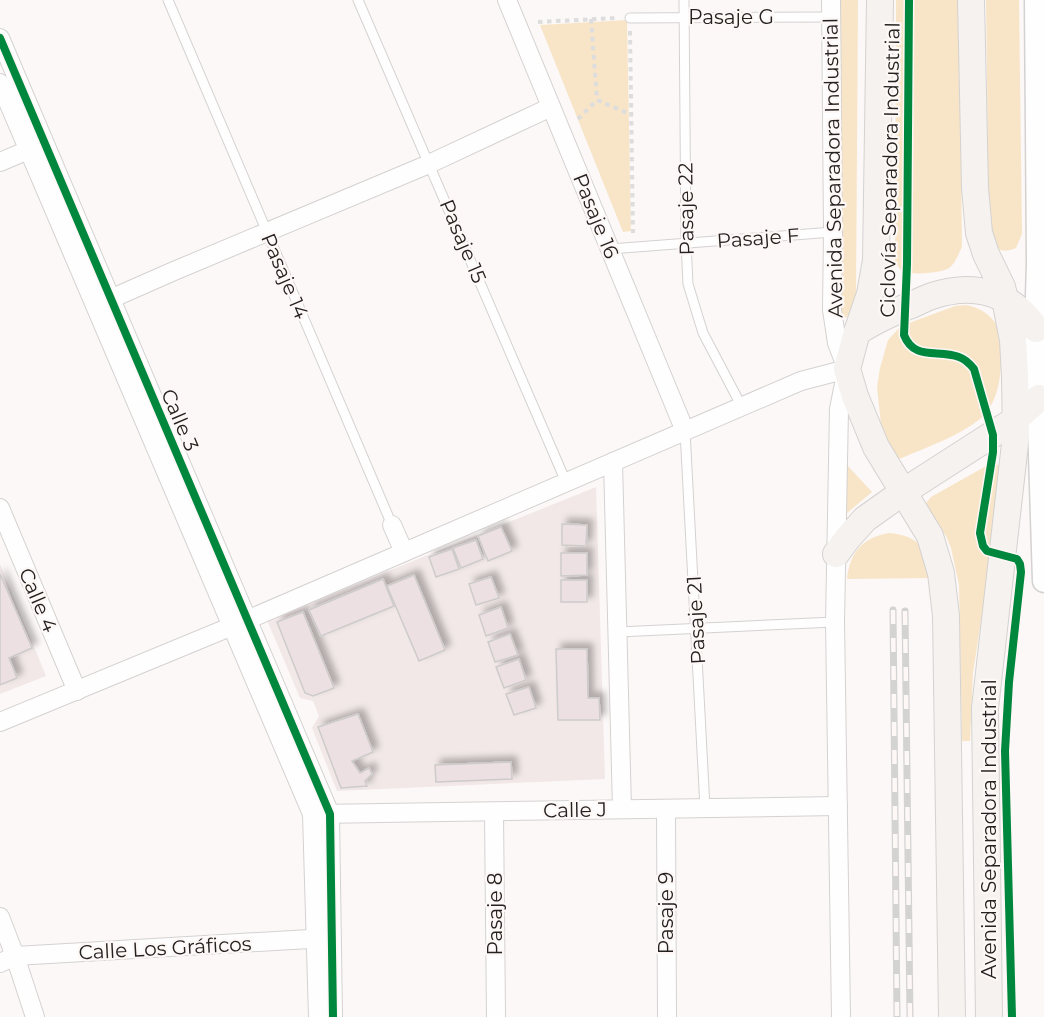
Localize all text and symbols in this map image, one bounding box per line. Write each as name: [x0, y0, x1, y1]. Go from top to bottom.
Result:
street label: Pasaje G: [688, 5, 774, 29]
street label: Avenida Separadora Industrial: [818, 18, 848, 318]
street label: Ciclovía Separadora Industrial: [875, 22, 905, 318]
street label: Pasaje 22: [673, 162, 699, 256]
street label: Pasaje 16: [568, 170, 624, 262]
street label: Pasaje 15: [435, 195, 491, 287]
street label: Pasaje F: [716, 223, 800, 253]
street label: Pasaje 14: [256, 230, 314, 322]
street label: Calle 3: [156, 385, 204, 455]
street label: Calle 4: [14, 564, 62, 636]
street label: Pasaje 21: [682, 575, 710, 665]
street label: Avenida Separadora Industrial: [977, 679, 1001, 979]
street label: Calle J: [543, 797, 607, 823]
street label: Pasaje 9: [654, 872, 678, 954]
street label: Pasaje 8: [483, 873, 507, 955]
street label: Calle Los Gráficos: [78, 931, 252, 965]

